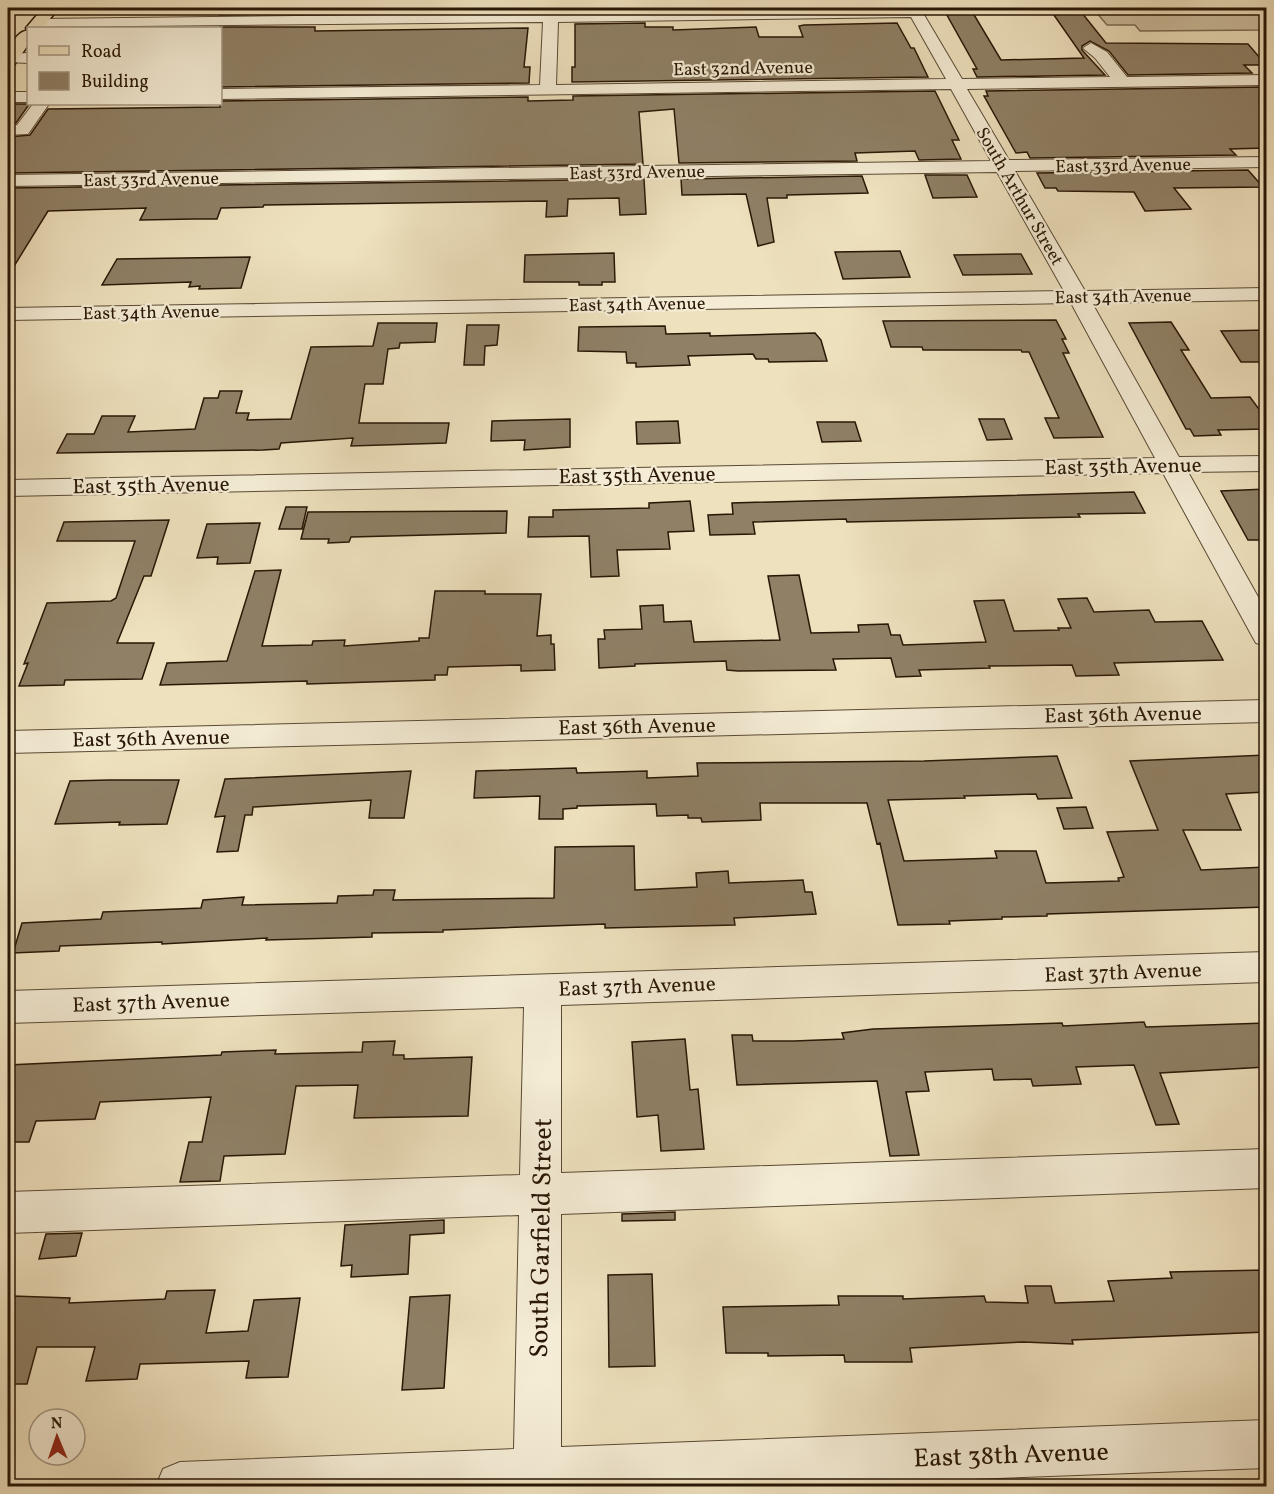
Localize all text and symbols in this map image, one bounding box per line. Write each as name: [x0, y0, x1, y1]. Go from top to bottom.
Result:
legend: [27, 27, 222, 105]
text: Road: [81, 40, 122, 65]
street label: East 32nd Avenue: [673, 56, 813, 83]
text: Building: [81, 70, 149, 95]
street label: South Arthur Street: [969, 123, 1069, 271]
street label: East 33rd Avenue: [1055, 153, 1191, 180]
street label: East 33rd Avenue: [569, 160, 705, 187]
street label: East 33rd Avenue: [83, 167, 219, 194]
street label: East 34th Avenue: [1054, 284, 1192, 311]
street label: East 34th Avenue: [568, 292, 706, 319]
street label: East 34th Avenue: [82, 300, 220, 327]
street label: East 35th Avenue: [1044, 452, 1202, 483]
street label: East 35th Avenue: [558, 461, 716, 492]
street label: East 35th Avenue: [72, 471, 230, 502]
street label: East 36th Avenue: [1044, 700, 1202, 731]
street label: East 36th Avenue: [558, 712, 716, 743]
street label: East 36th Avenue: [72, 724, 230, 755]
street label: East 37th Avenue: [1044, 956, 1202, 991]
street label: East 37th Avenue: [558, 970, 716, 1005]
street label: East 37th Avenue: [72, 986, 230, 1021]
street label: South Garfield Street: [522, 1118, 562, 1358]
north arrow: [27, 1407, 87, 1467]
text: N: [50, 1413, 63, 1435]
street label: East 38th Avenue: [913, 1435, 1109, 1477]

